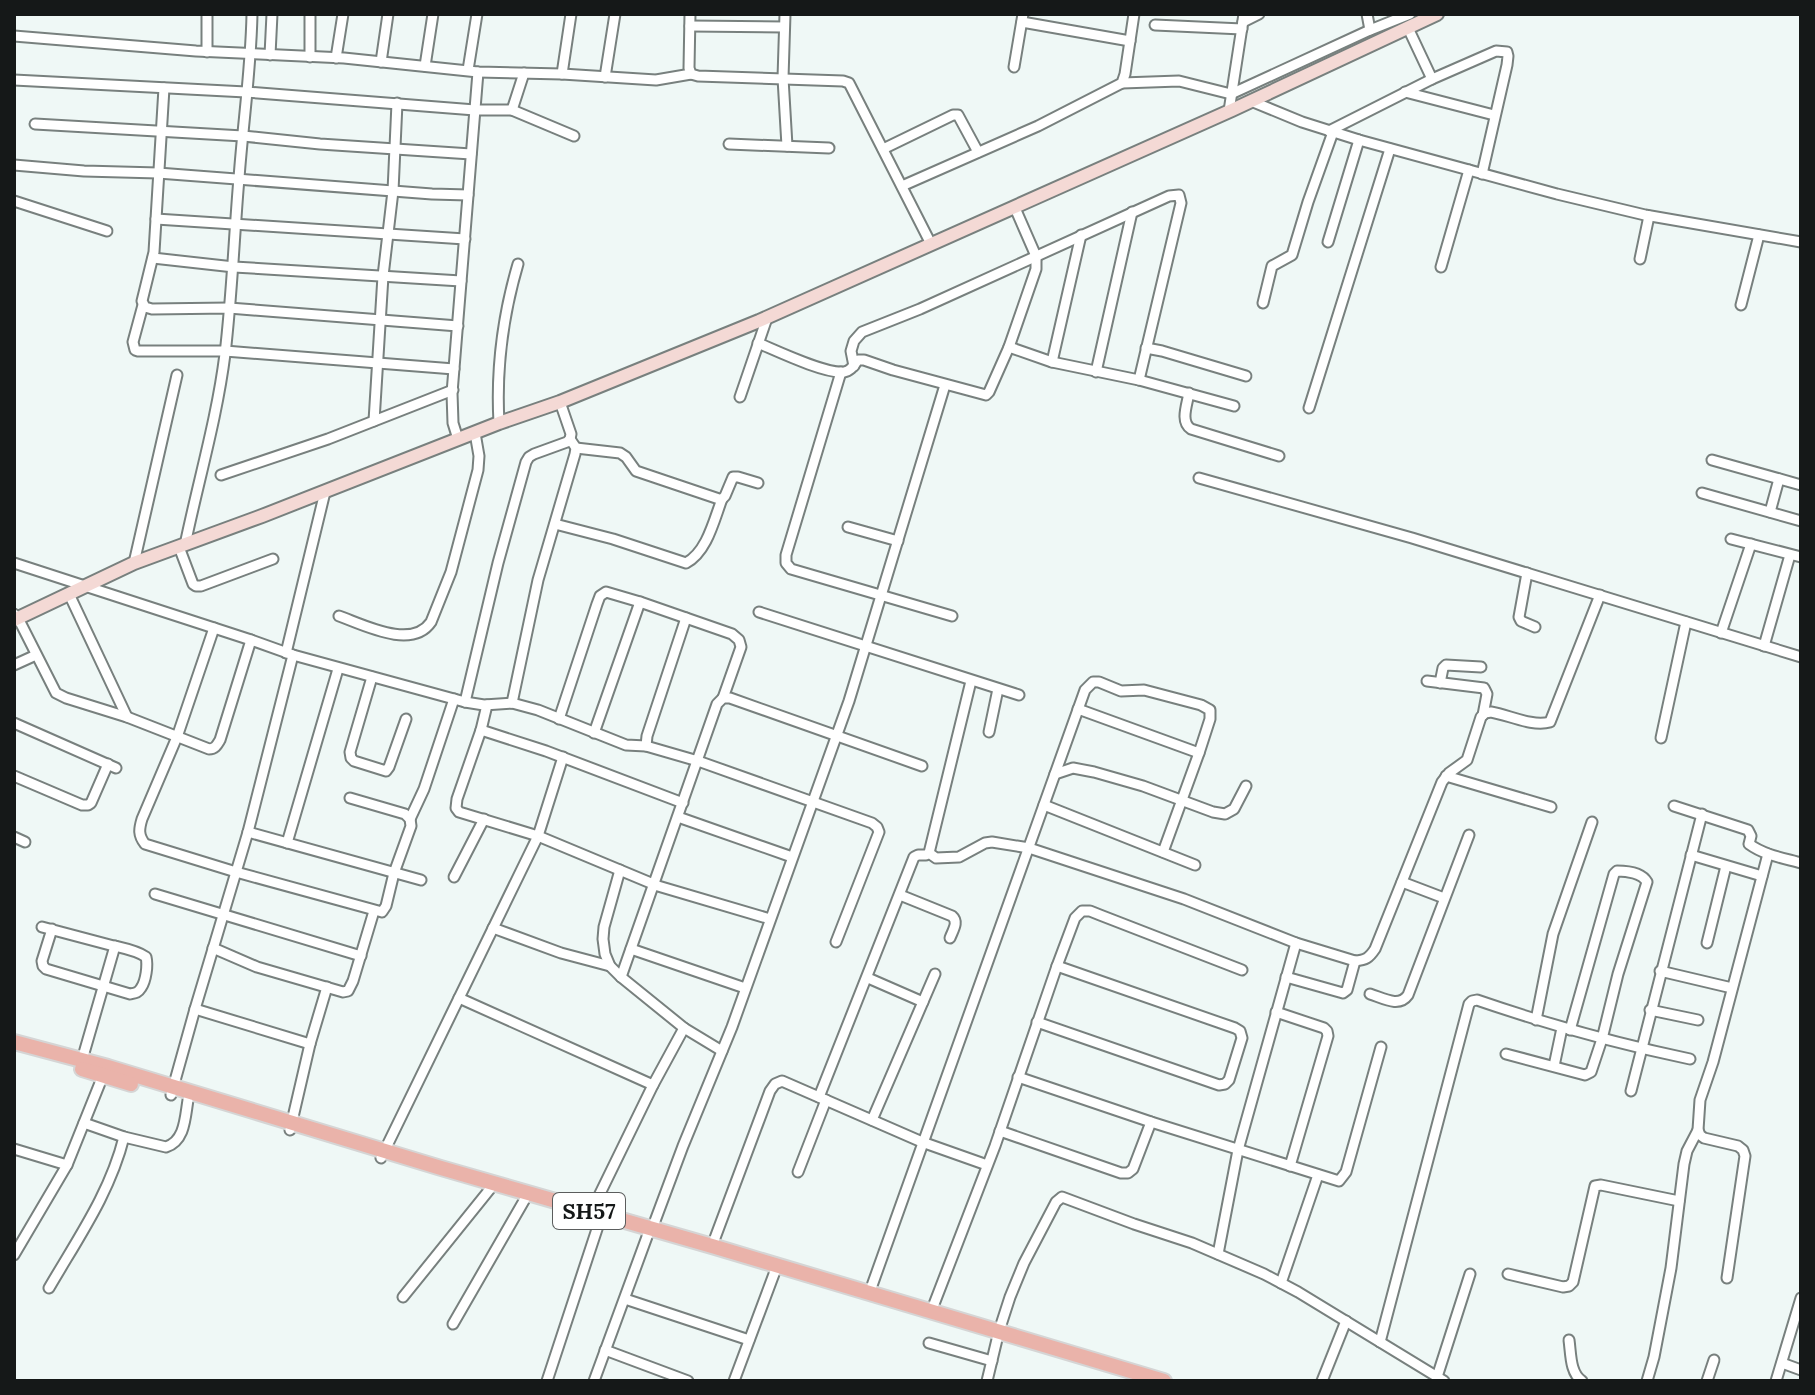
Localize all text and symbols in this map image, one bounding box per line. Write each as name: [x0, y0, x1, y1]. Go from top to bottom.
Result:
road number: SH57: [553, 1193, 625, 1229]

